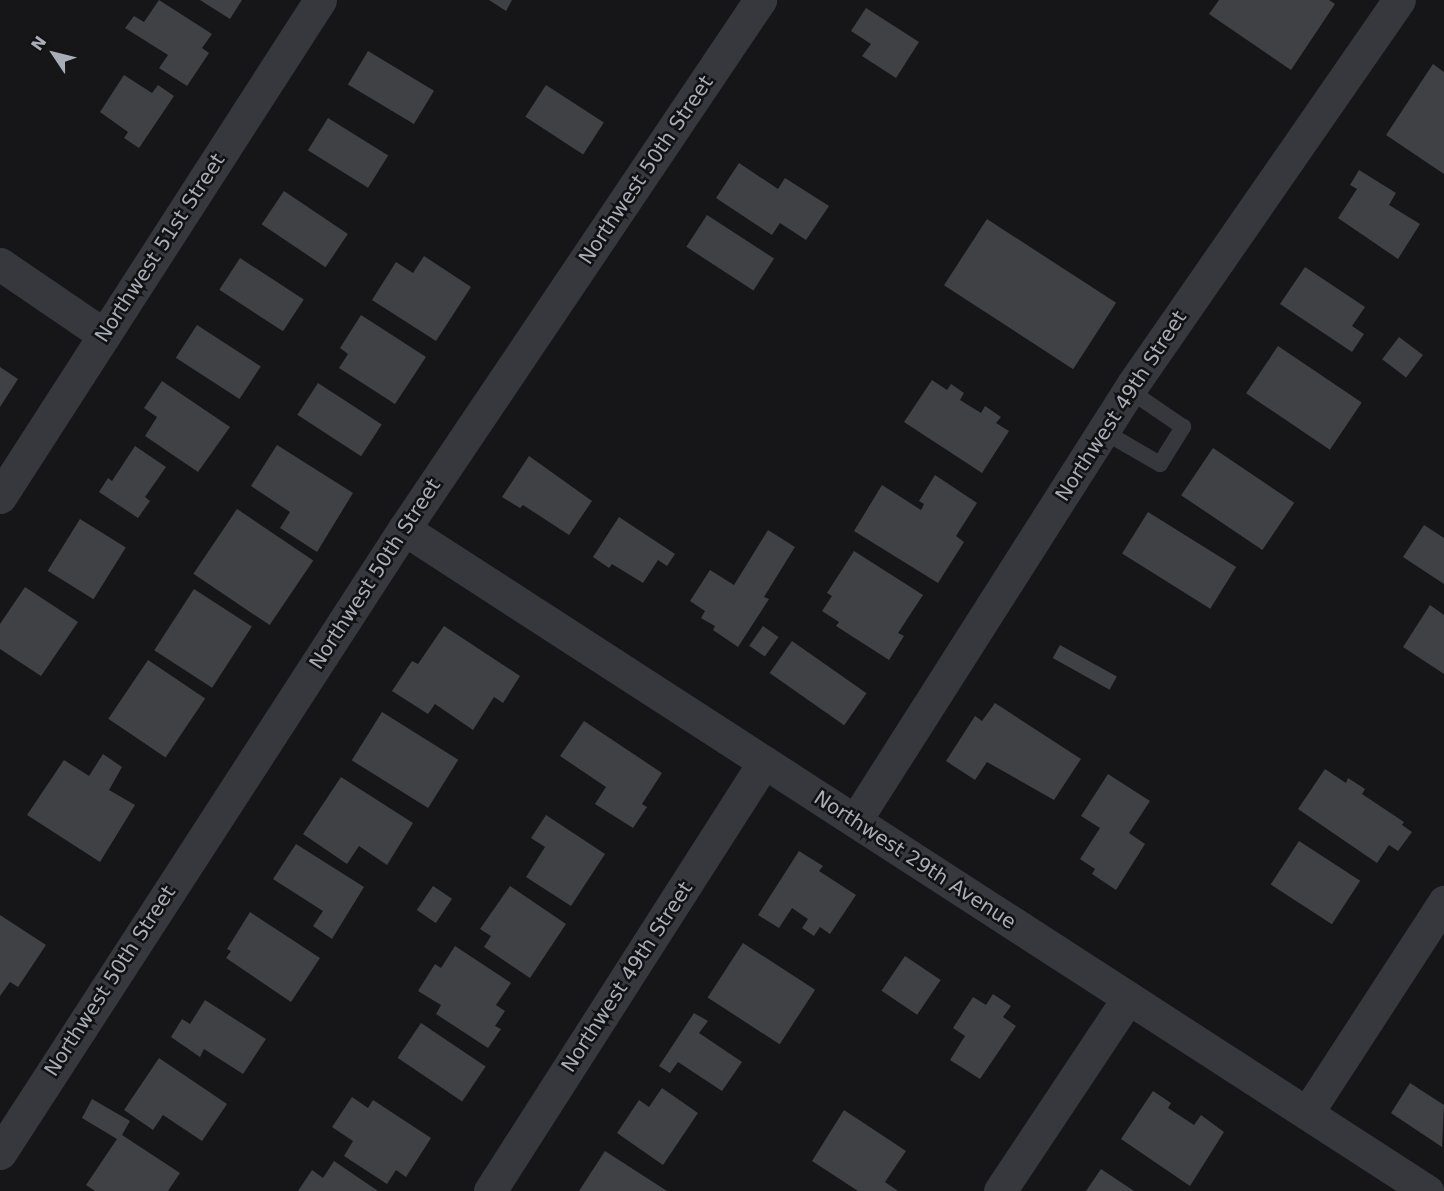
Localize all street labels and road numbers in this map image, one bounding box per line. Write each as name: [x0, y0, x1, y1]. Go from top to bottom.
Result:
street label: Northwest 50th Street: [574, 71, 718, 269]
street label: Northwest 51st Street: [90, 149, 230, 347]
street label: Northwest 49th Street: [1050, 306, 1192, 506]
street label: Northwest 50th Street: [304, 474, 446, 674]
street label: Northwest 29th Avenue: [810, 786, 1020, 934]
street label: Northwest 49th Street: [556, 877, 698, 1077]
street label: Northwest 50th Street: [39, 881, 181, 1081]

